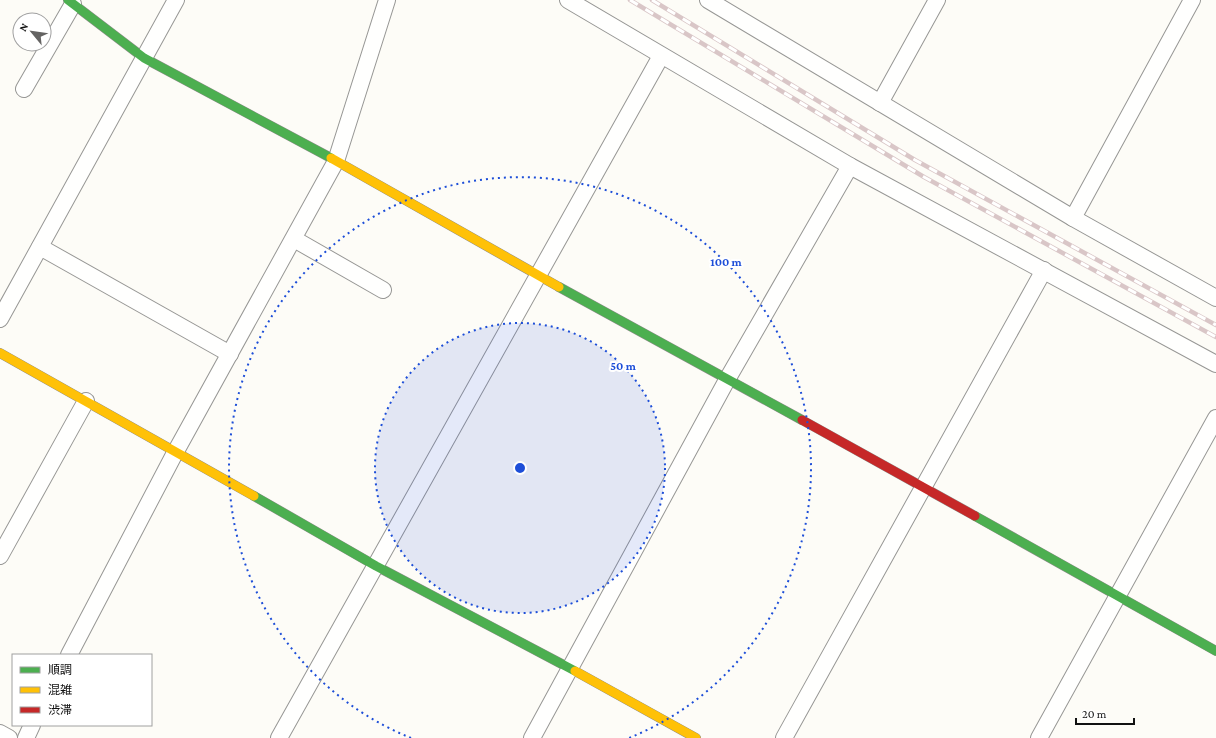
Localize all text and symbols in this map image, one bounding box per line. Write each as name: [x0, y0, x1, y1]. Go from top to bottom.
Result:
north arrow: [12, 12, 52, 52]
text: N: [16, 21, 31, 33]
text: 100 m: [710, 255, 743, 269]
text: 50 m: [610, 359, 637, 373]
centre of rings: [513, 461, 527, 475]
legend: [12, 654, 152, 726]
text: 順調: [48, 663, 72, 677]
text: 混雑: [48, 683, 72, 697]
scale bar: [1076, 700, 1134, 726]
text: 渋滞: [48, 703, 72, 717]
text: 20 m: [1082, 707, 1107, 721]

